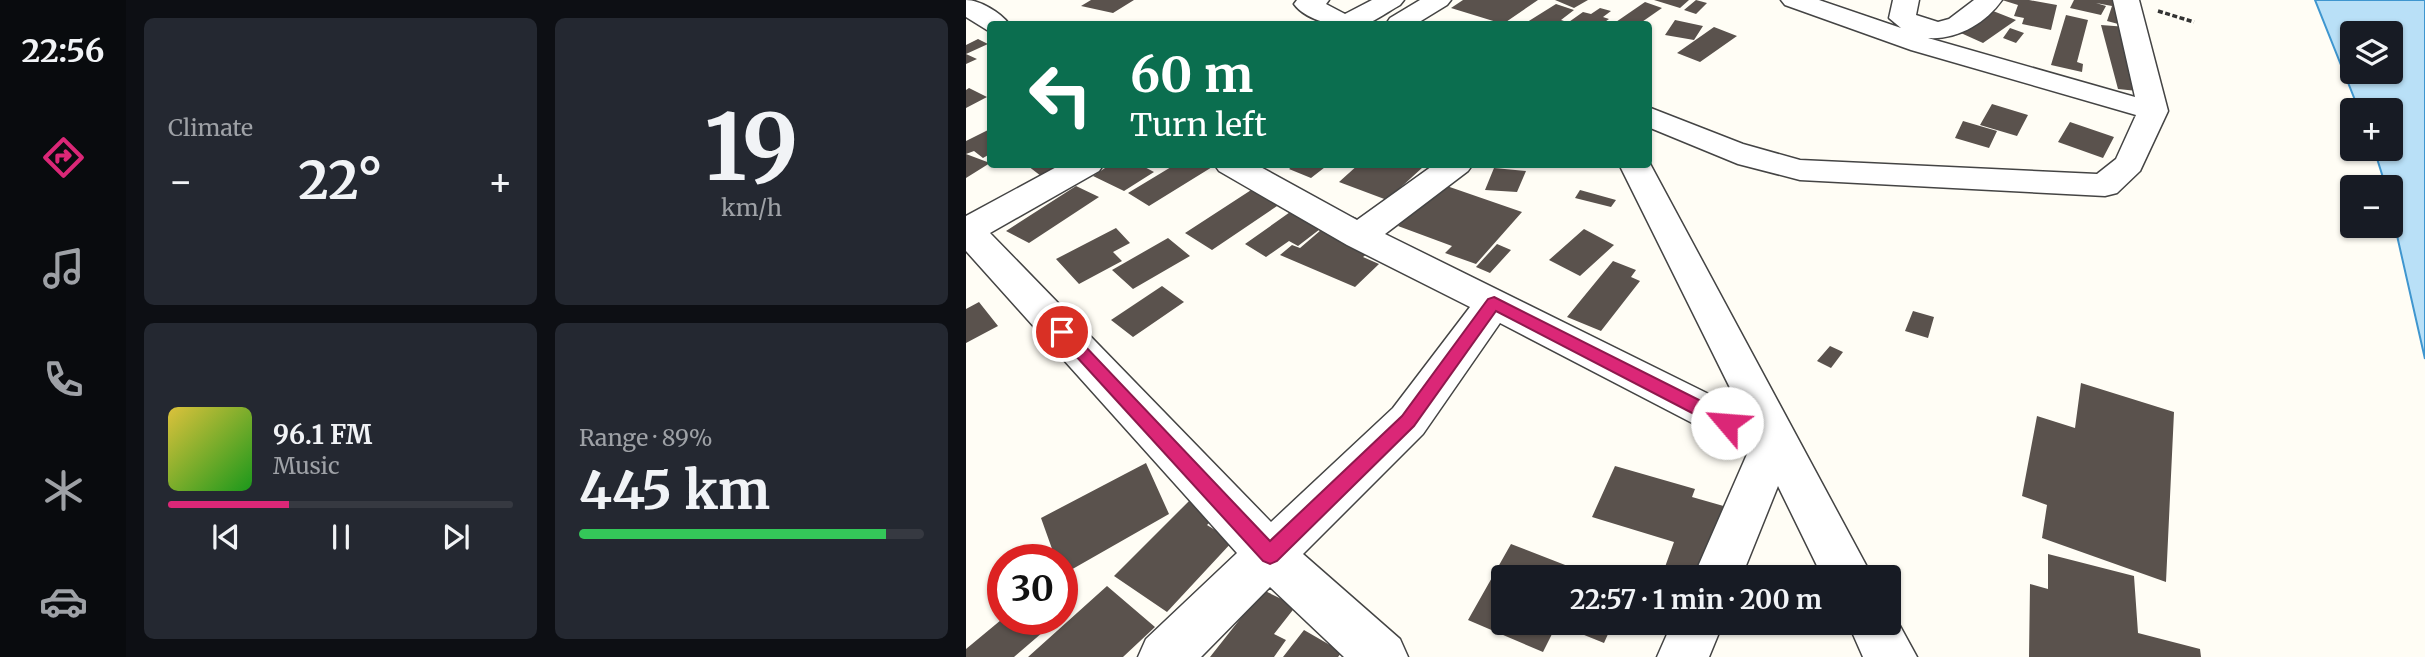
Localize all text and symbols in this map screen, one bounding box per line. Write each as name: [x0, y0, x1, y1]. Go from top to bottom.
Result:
map controls: [2340, 21, 2403, 238]
button: layers: [2340, 21, 2403, 84]
text: 22:56: [22, 31, 104, 71]
text: 60 m: [1130, 44, 1253, 105]
icon: left: [1015, 49, 1106, 140]
text: 19: [704, 90, 799, 205]
button: +: [2340, 98, 2403, 161]
text: Turn left: [1130, 105, 1267, 145]
text: Climate: [168, 113, 253, 142]
icon: directions: [39, 133, 88, 182]
text: 22°: [298, 148, 383, 213]
text: −: [168, 158, 193, 205]
text: +: [488, 158, 513, 205]
button: −: [2340, 175, 2403, 238]
text: km/h: [721, 193, 782, 222]
icon: music: [39, 244, 88, 293]
pin: [1032, 302, 1092, 362]
icon: arrive: [1043, 313, 1081, 351]
icon: phone: [39, 355, 88, 404]
position arrow: [1690, 386, 1764, 460]
text: 96.1 FM: [273, 418, 372, 451]
text: Range · 89%: [579, 423, 713, 452]
text: Music: [273, 451, 340, 480]
text: 445 km: [579, 458, 770, 523]
icon: climate: [39, 466, 88, 515]
icon: previous: [207, 518, 245, 556]
icon: pause: [322, 518, 360, 556]
icon: next: [437, 518, 475, 556]
speed limit sign: 30: [987, 544, 1078, 635]
icon: car: [39, 577, 88, 626]
text: 22:57 · 1 min · 200 m: [1570, 583, 1822, 616]

